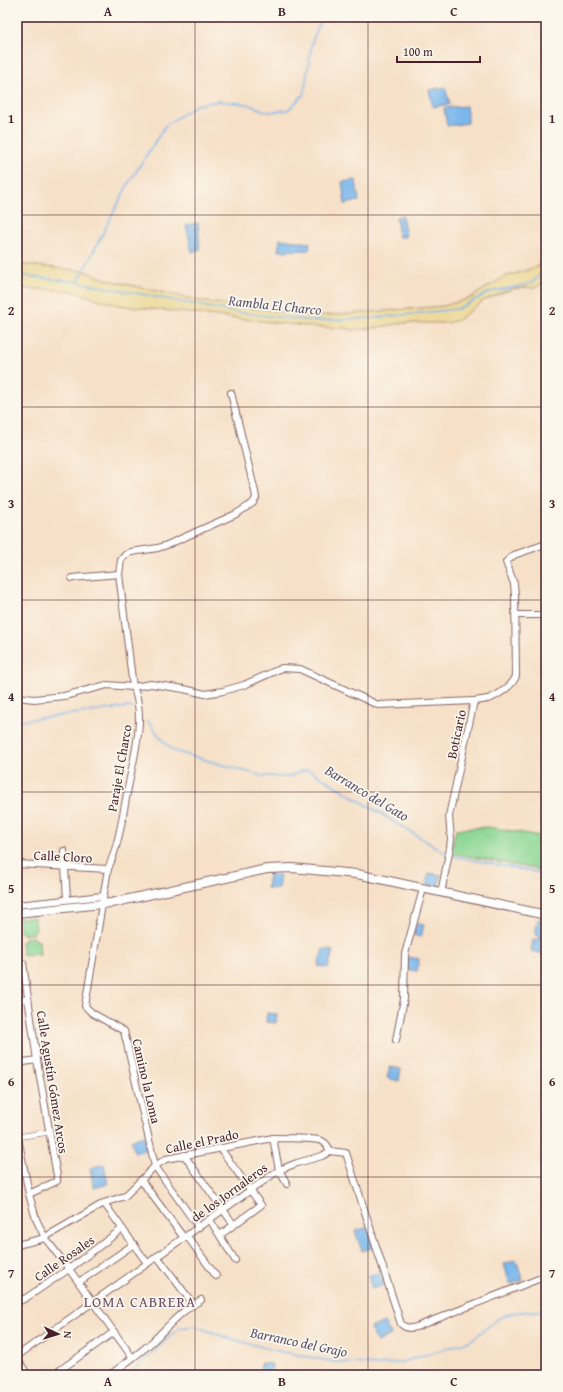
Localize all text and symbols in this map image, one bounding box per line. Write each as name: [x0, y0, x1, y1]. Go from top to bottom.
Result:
text: A: [104, 2, 113, 21]
text: B: [278, 2, 286, 21]
text: C: [450, 2, 458, 21]
scale bar: [397, 38, 480, 64]
text: 100 m: [403, 43, 433, 60]
text: 1: [8, 109, 14, 128]
text: 1: [549, 109, 555, 128]
water label: Rambla El Charco: [226, 290, 323, 320]
text: 2: [8, 301, 15, 320]
text: 2: [549, 301, 556, 320]
text: 3: [8, 494, 14, 513]
text: 3: [549, 494, 555, 513]
text: 4: [8, 687, 15, 706]
text: 4: [549, 687, 556, 706]
street label: Boticario: [442, 707, 471, 760]
street label: Paraje El Charco: [102, 723, 137, 813]
water label: Barranco del Gato: [320, 760, 413, 826]
street label: Calle Cloro: [33, 845, 93, 868]
text: 5: [8, 879, 15, 898]
text: 5: [549, 879, 556, 898]
street label: Calle Agustín Gómez Arcos: [32, 1009, 73, 1155]
street label: Camino la Loma: [128, 1037, 166, 1126]
text: 6: [8, 1072, 15, 1091]
text: 6: [549, 1072, 556, 1091]
street label: Calle el Prado: [164, 1124, 241, 1158]
street label: de los Jornaleros: [187, 1158, 271, 1227]
street label: Calle Rosales: [30, 1231, 98, 1286]
text: 7: [8, 1264, 15, 1283]
text: 7: [549, 1264, 556, 1283]
district label: LOMA CABRERA: [84, 1291, 196, 1312]
north arrow: [38, 1314, 78, 1354]
water label: Barranco del Grajo: [248, 1322, 349, 1362]
text: N: [60, 1330, 76, 1340]
text: A: [104, 1372, 113, 1391]
text: B: [278, 1372, 286, 1391]
text: C: [450, 1372, 458, 1391]

